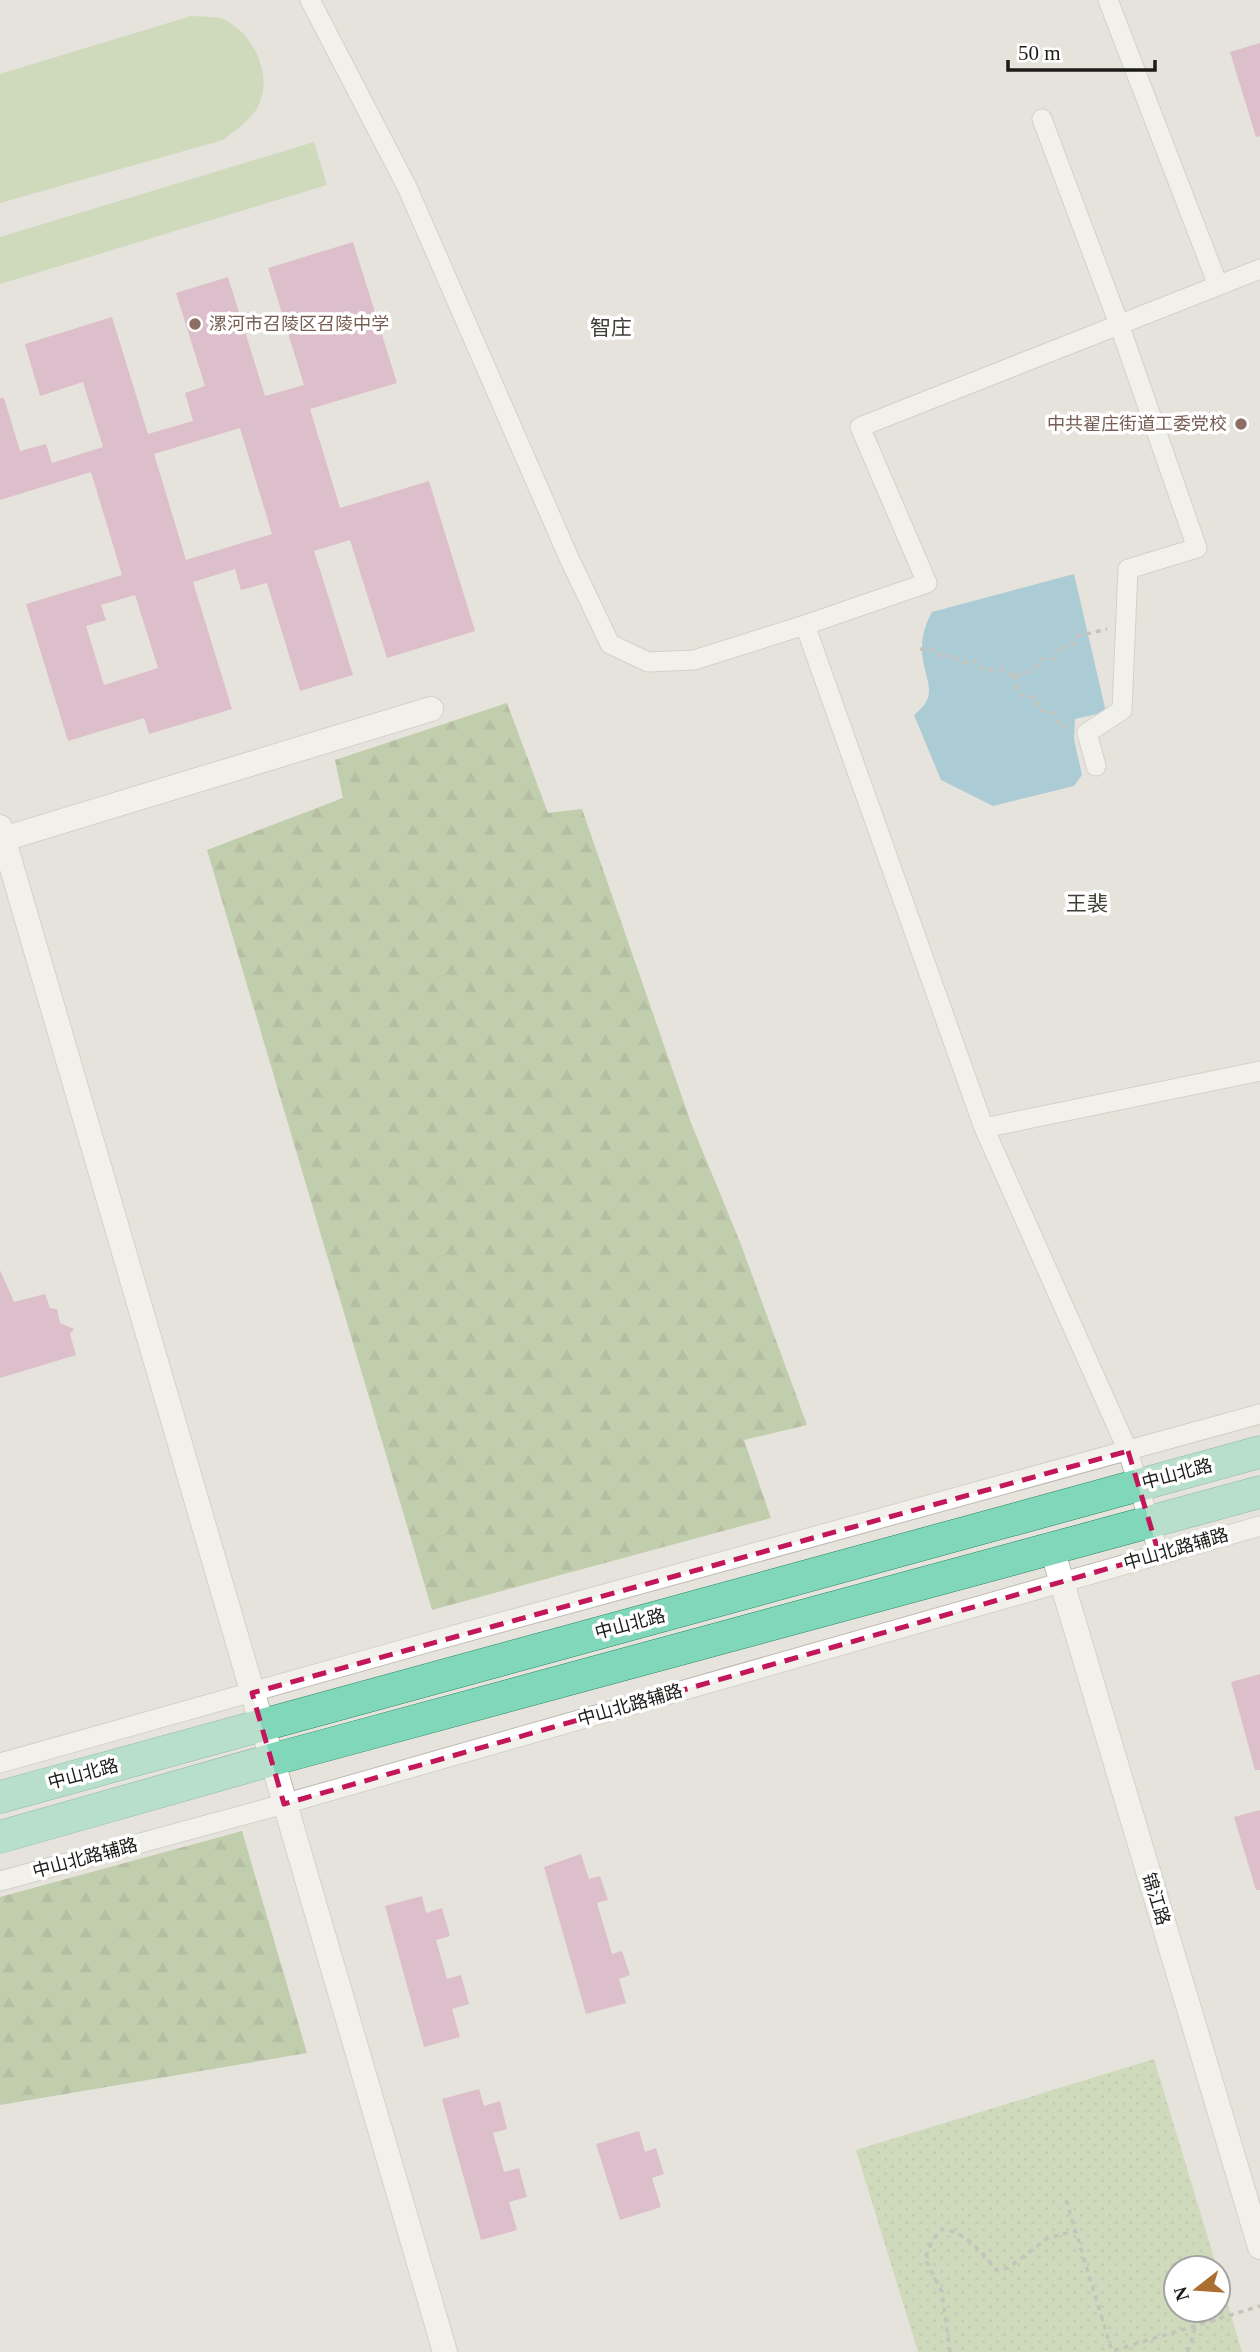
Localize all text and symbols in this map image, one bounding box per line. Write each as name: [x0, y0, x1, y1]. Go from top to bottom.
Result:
scale bar: [1008, 28, 1155, 72]
text: 50 m: [1018, 41, 1061, 65]
place label: 漯河市召陵区召陵中学: [209, 314, 389, 334]
marker: 漯河市召陵区召陵中学: [187, 316, 203, 332]
district label: 智庄: [590, 316, 632, 340]
place label: 中共翟庄街道工委党校: [1047, 414, 1227, 434]
marker: 中共翟庄街道工委党校: [1233, 416, 1249, 432]
district label: 王裴: [1066, 892, 1108, 916]
street label: 中山北路: [1140, 1455, 1214, 1493]
street label: 中山北路辅路: [1121, 1525, 1231, 1573]
street label: 中山北路: [593, 1605, 667, 1643]
street label: 中山北路辅路: [575, 1681, 685, 1729]
street label: 中山北路: [46, 1755, 120, 1793]
street label: 中山北路辅路: [30, 1834, 140, 1882]
street label: 锦江路: [1139, 1870, 1173, 1928]
north arrow: [1162, 2254, 1232, 2324]
text: N: [1169, 2284, 1193, 2303]

